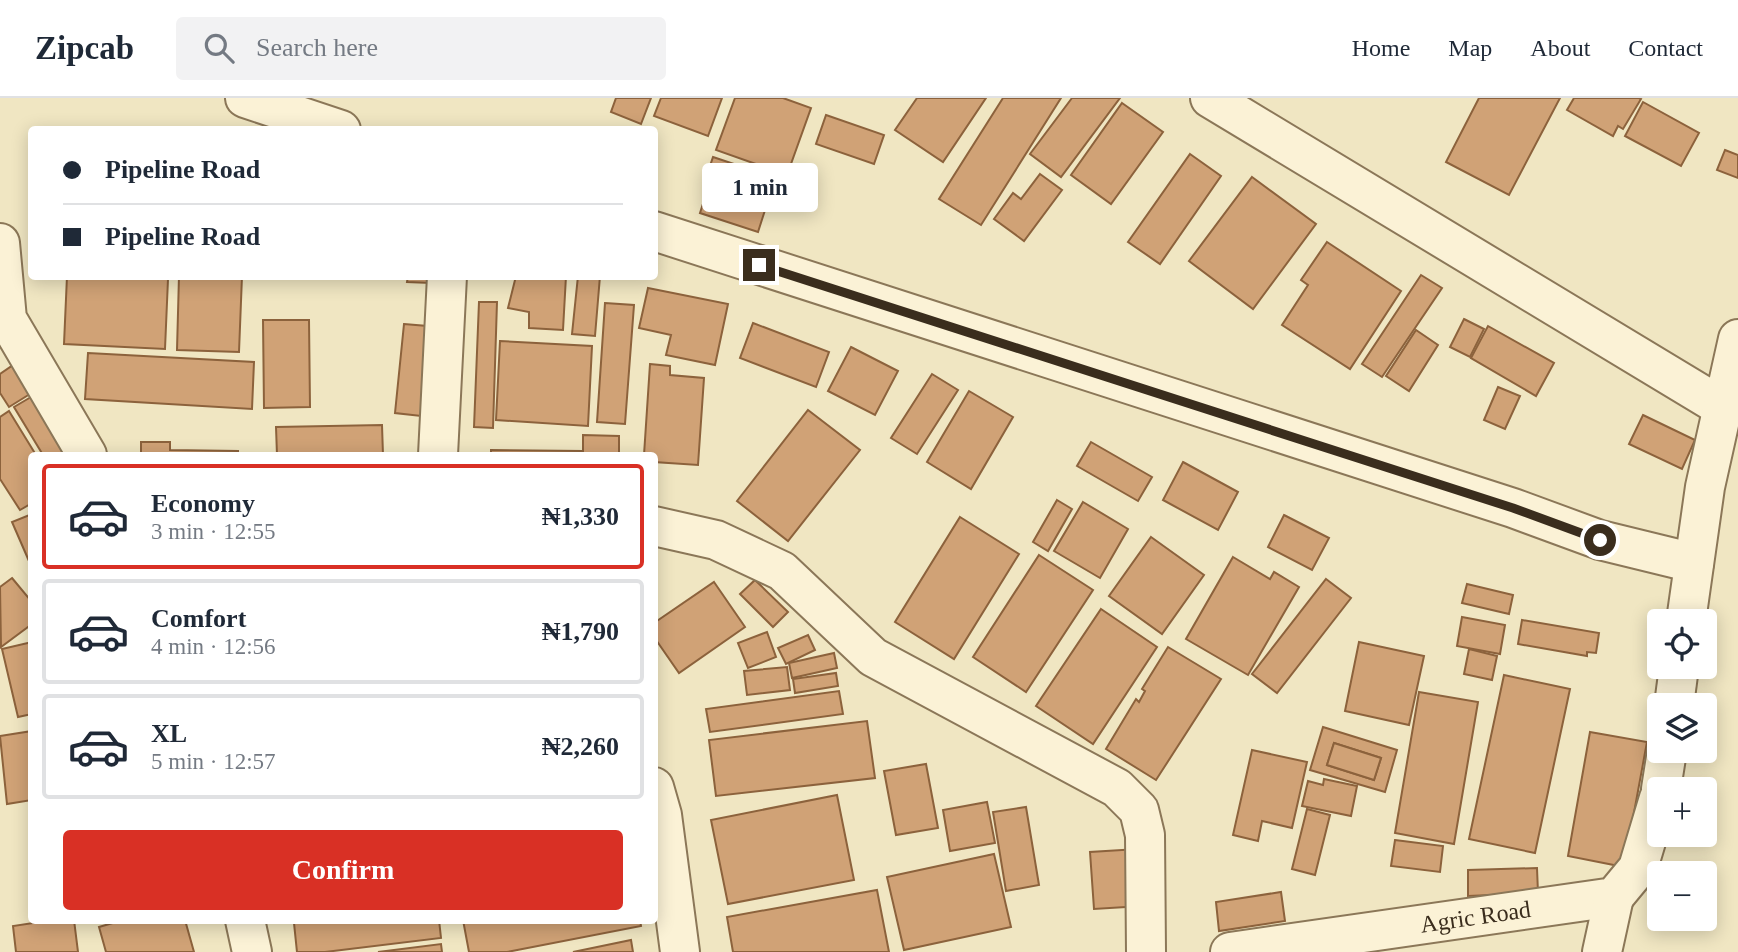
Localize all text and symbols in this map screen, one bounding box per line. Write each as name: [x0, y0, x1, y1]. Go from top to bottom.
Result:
search box: [176, 17, 666, 80]
icon: search: [200, 29, 238, 67]
text: Zipcab: [35, 30, 134, 66]
text: Search here: [256, 33, 378, 62]
text: Home: [1352, 35, 1410, 61]
text: Map: [1448, 35, 1492, 61]
text: About: [1530, 35, 1590, 61]
text: Contact: [1628, 35, 1703, 61]
text: Pipeline Road: [105, 155, 260, 184]
callout: 1 min: [701, 164, 817, 212]
text: 1 min: [732, 175, 788, 200]
text: Pipeline Road: [105, 222, 260, 251]
route end: [743, 249, 775, 281]
icon: car: [67, 485, 130, 548]
text: Economy: [151, 489, 255, 518]
text: ₦1,330: [542, 502, 619, 531]
text: 3 min · 12:55: [151, 519, 276, 544]
route start: [1584, 524, 1616, 556]
icon: car: [67, 600, 130, 663]
text: Comfort: [151, 604, 246, 633]
map controls: [1647, 609, 1717, 931]
button: locate: [1647, 609, 1717, 679]
text: ₦1,790: [542, 617, 619, 646]
text: 4 min · 12:56: [151, 634, 276, 659]
button: layers: [1647, 693, 1717, 763]
icon: car: [67, 715, 130, 778]
text: XL: [151, 719, 187, 748]
text: ₦2,260: [542, 732, 619, 761]
text: 5 min · 12:57: [151, 749, 276, 774]
button: +: [1647, 777, 1717, 847]
button: Confirm: [63, 830, 623, 910]
button: −: [1647, 861, 1717, 931]
street label: Agric Road: [1419, 896, 1532, 938]

